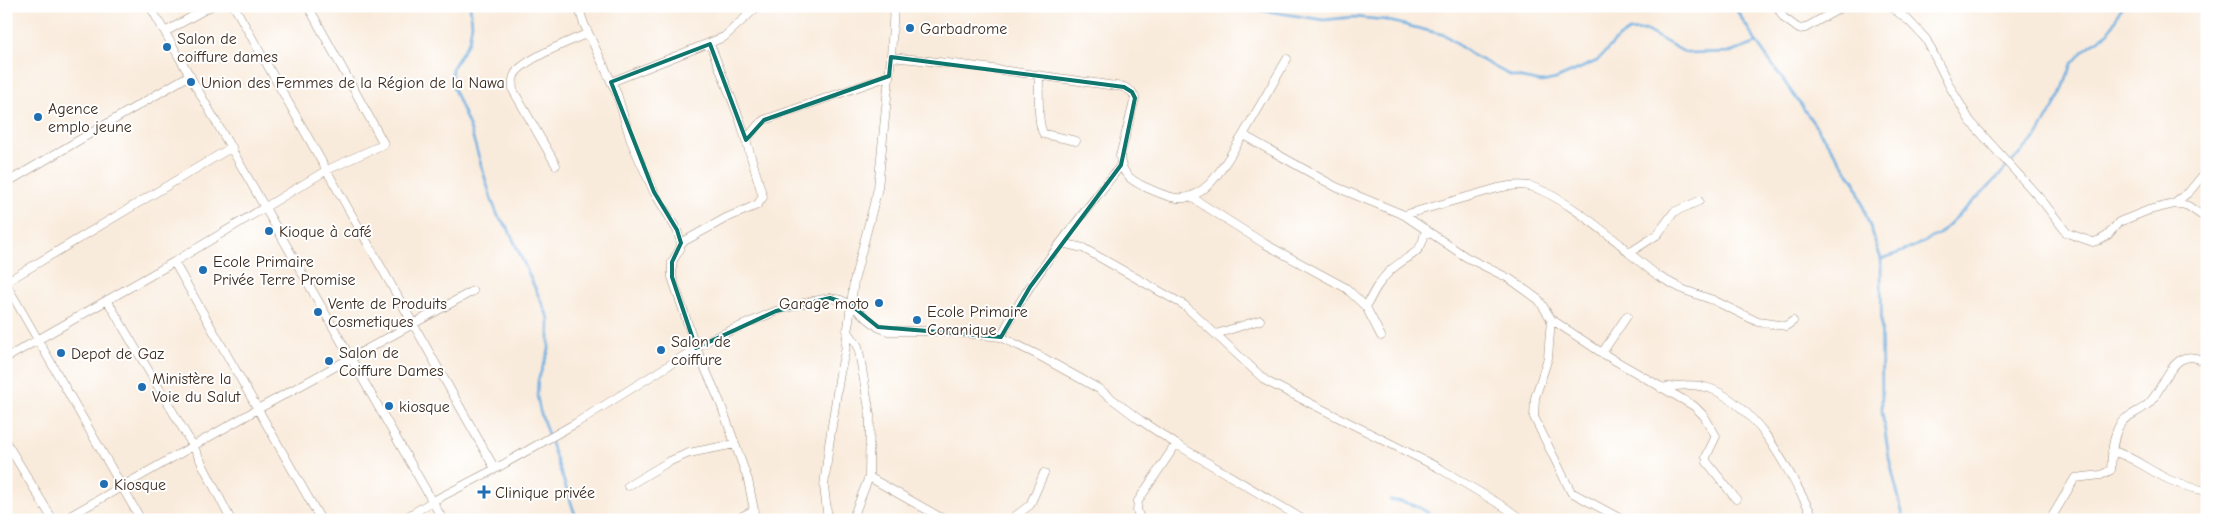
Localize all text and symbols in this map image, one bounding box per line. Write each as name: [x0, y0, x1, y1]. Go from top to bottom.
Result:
place label: Garbadrome: [920, 20, 1007, 38]
marker: Garbadrome: [904, 22, 916, 34]
place label: Salon de coiffure dames: [177, 30, 278, 66]
marker: Salon de coiffure dames: [161, 41, 173, 53]
place label: Union des Femmes de la Région de la Nawa: [201, 74, 505, 92]
marker: Union des Femmes de la Région de la Nawa: [185, 76, 197, 88]
place label: Agence emplo jeune: [48, 100, 132, 136]
marker: Agence emplo jeune: [32, 111, 44, 123]
place label: Kioque à café: [279, 223, 371, 241]
marker: Kioque à café: [263, 225, 275, 237]
place label: Ecole Primaire Privée Terre Promise: [213, 253, 356, 289]
marker: Ecole Primaire Privée Terre Promise: [197, 264, 209, 276]
place label: Vente de Produits Cosmetiques: [328, 295, 447, 331]
place label: Garage moto: [779, 295, 869, 313]
marker: Garage moto: [873, 297, 885, 309]
place label: Ecole Primaire Coranique: [927, 303, 1028, 339]
marker: Vente de Produits Cosmetiques: [312, 306, 324, 318]
marker: Ecole Primaire Coranique: [911, 314, 923, 326]
place label: Salon de coiffure: [671, 333, 731, 369]
place label: Salon de Coiffure Dames: [339, 344, 444, 380]
marker: Salon de coiffure: [655, 344, 667, 356]
place label: Depot de Gaz: [71, 345, 164, 363]
marker: Depot de Gaz: [55, 347, 67, 359]
marker: Salon de Coiffure Dames: [323, 355, 335, 367]
place label: Ministère la Voie du Salut: [152, 370, 241, 406]
marker: Ministère la Voie du Salut: [136, 381, 148, 393]
place label: kiosque: [399, 398, 450, 416]
marker: kiosque: [383, 400, 395, 412]
place label: Kiosque: [114, 476, 166, 494]
marker: Kiosque: [98, 478, 110, 490]
place label: Clinique privée: [495, 484, 595, 502]
marker: Clinique privée: [477, 485, 491, 499]

